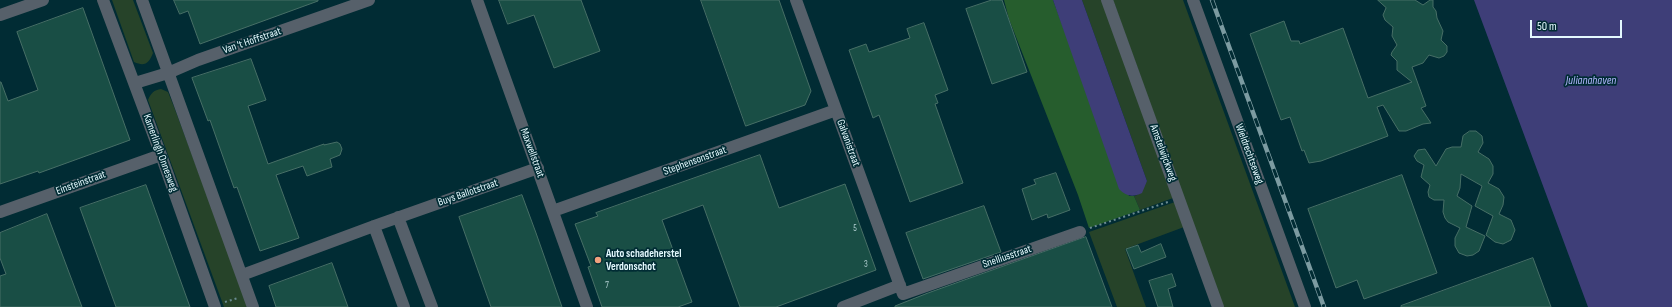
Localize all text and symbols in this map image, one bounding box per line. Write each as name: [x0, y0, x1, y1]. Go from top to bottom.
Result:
scale bar: [1532, 12, 1624, 38]
text: 50 m: [1537, 19, 1557, 34]
street label: Van 't Hoffstraat: [221, 25, 283, 57]
water label: Julianahaven: [1566, 74, 1616, 88]
street label: Kamerlingh Onnesweg: [140, 112, 180, 194]
street label: Galvanistraat: [833, 118, 863, 168]
street label: Wieldrechtseweg: [1232, 122, 1266, 186]
street label: Amstelwijckweg: [1147, 123, 1179, 183]
street label: Maxwellstraat: [517, 126, 547, 180]
street label: Stephensonstraat: [662, 143, 728, 179]
street label: Einsteinstraat: [54, 168, 108, 198]
street label: Buys Ballotstraat: [436, 177, 500, 209]
house number: 5: [853, 224, 857, 234]
street label: Snelliusstraat: [981, 242, 1033, 272]
place label: Auto schadeherstel Verdonschot: [606, 247, 681, 273]
marker: Auto schadeherstel Verdonschot: [593, 255, 603, 265]
house number: 3: [864, 260, 868, 270]
house number: 7: [605, 281, 609, 291]

